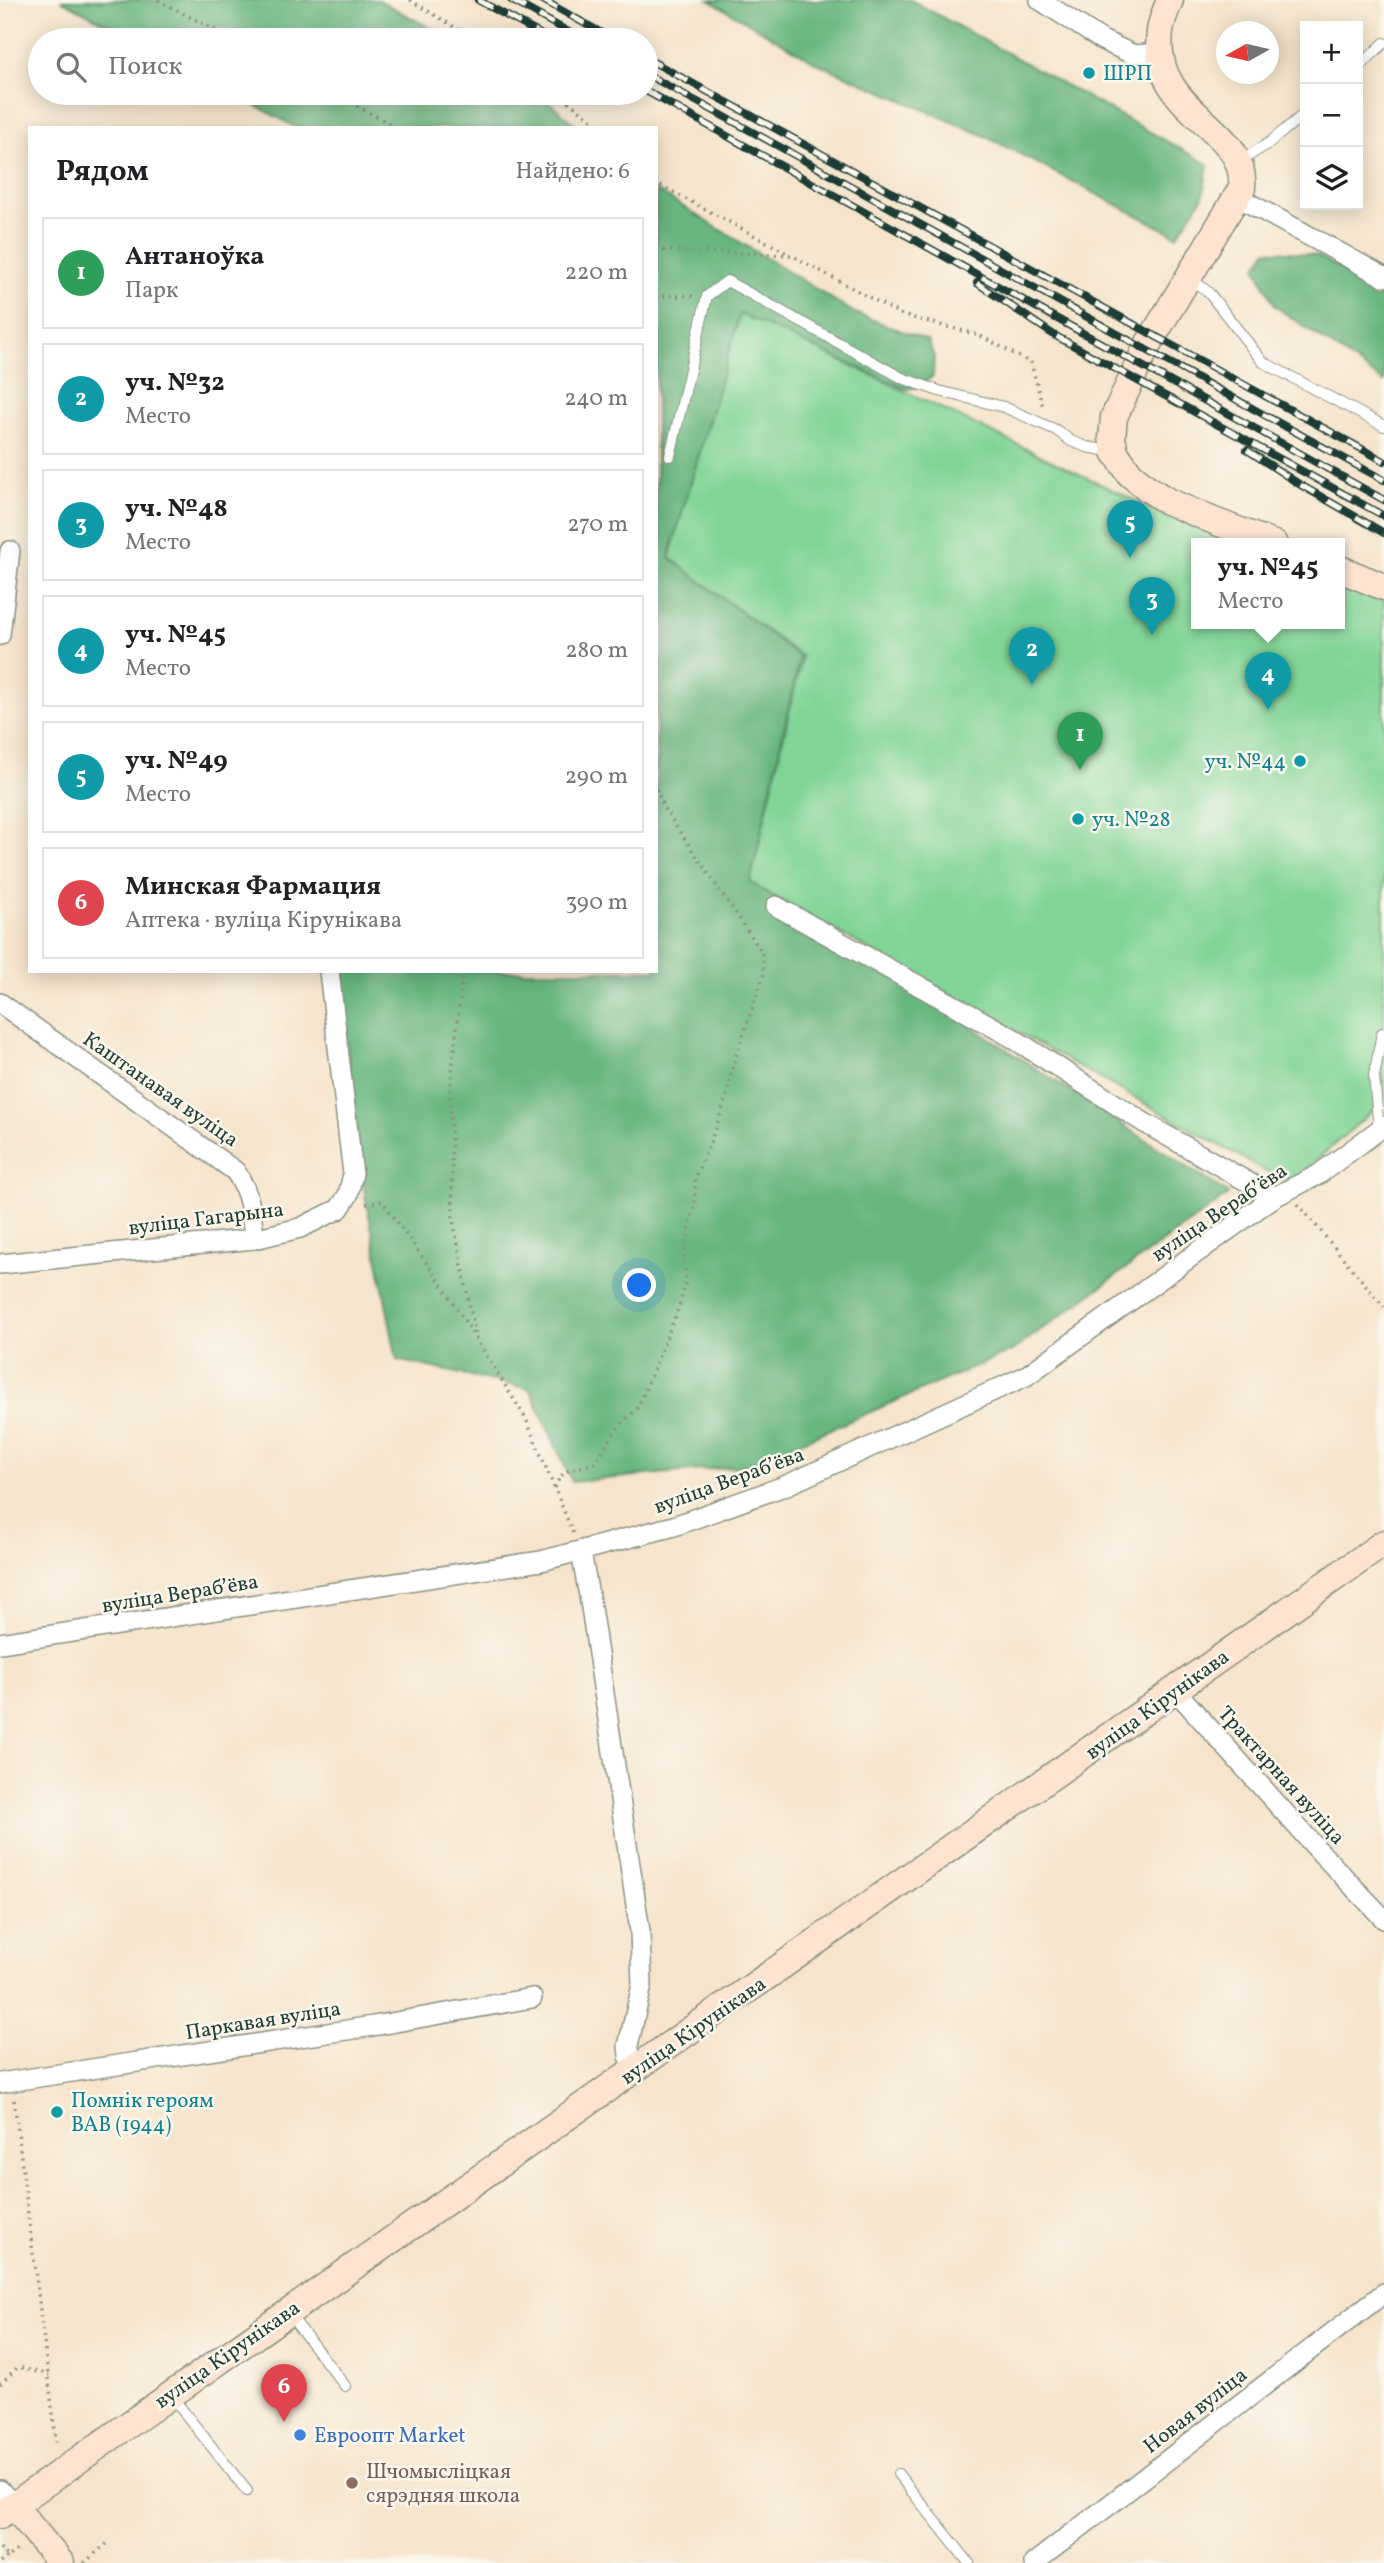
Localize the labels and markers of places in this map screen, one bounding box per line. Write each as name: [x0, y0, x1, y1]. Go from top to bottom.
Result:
place label: ШРП: [1103, 60, 1152, 89]
marker: ШРП: [1081, 65, 1097, 81]
pin: 5: [1107, 500, 1153, 558]
pin: 3: [1129, 577, 1175, 635]
pin: 2: [1009, 627, 1055, 685]
pin: 4: [1245, 652, 1291, 710]
pin: 1: [1057, 712, 1103, 770]
place label: уч. №44: [1204, 748, 1286, 777]
marker: уч. №44: [1292, 753, 1308, 769]
place label: уч. №28: [1092, 806, 1170, 835]
marker: уч. №28: [1070, 811, 1086, 827]
place label: Помнік героям ВАВ (1944): [71, 2087, 214, 2140]
marker: Помнік героям ВАВ (1944): [49, 2104, 65, 2120]
pin: 6: [261, 2364, 307, 2422]
place label: Евроопт Market: [314, 2422, 466, 2451]
marker: Евроопт Market: [292, 2427, 308, 2443]
place label: Шчомысліцкая сярэдняя школа: [366, 2458, 520, 2511]
marker: Шчомысліцкая сярэдняя школа: [344, 2475, 360, 2491]

